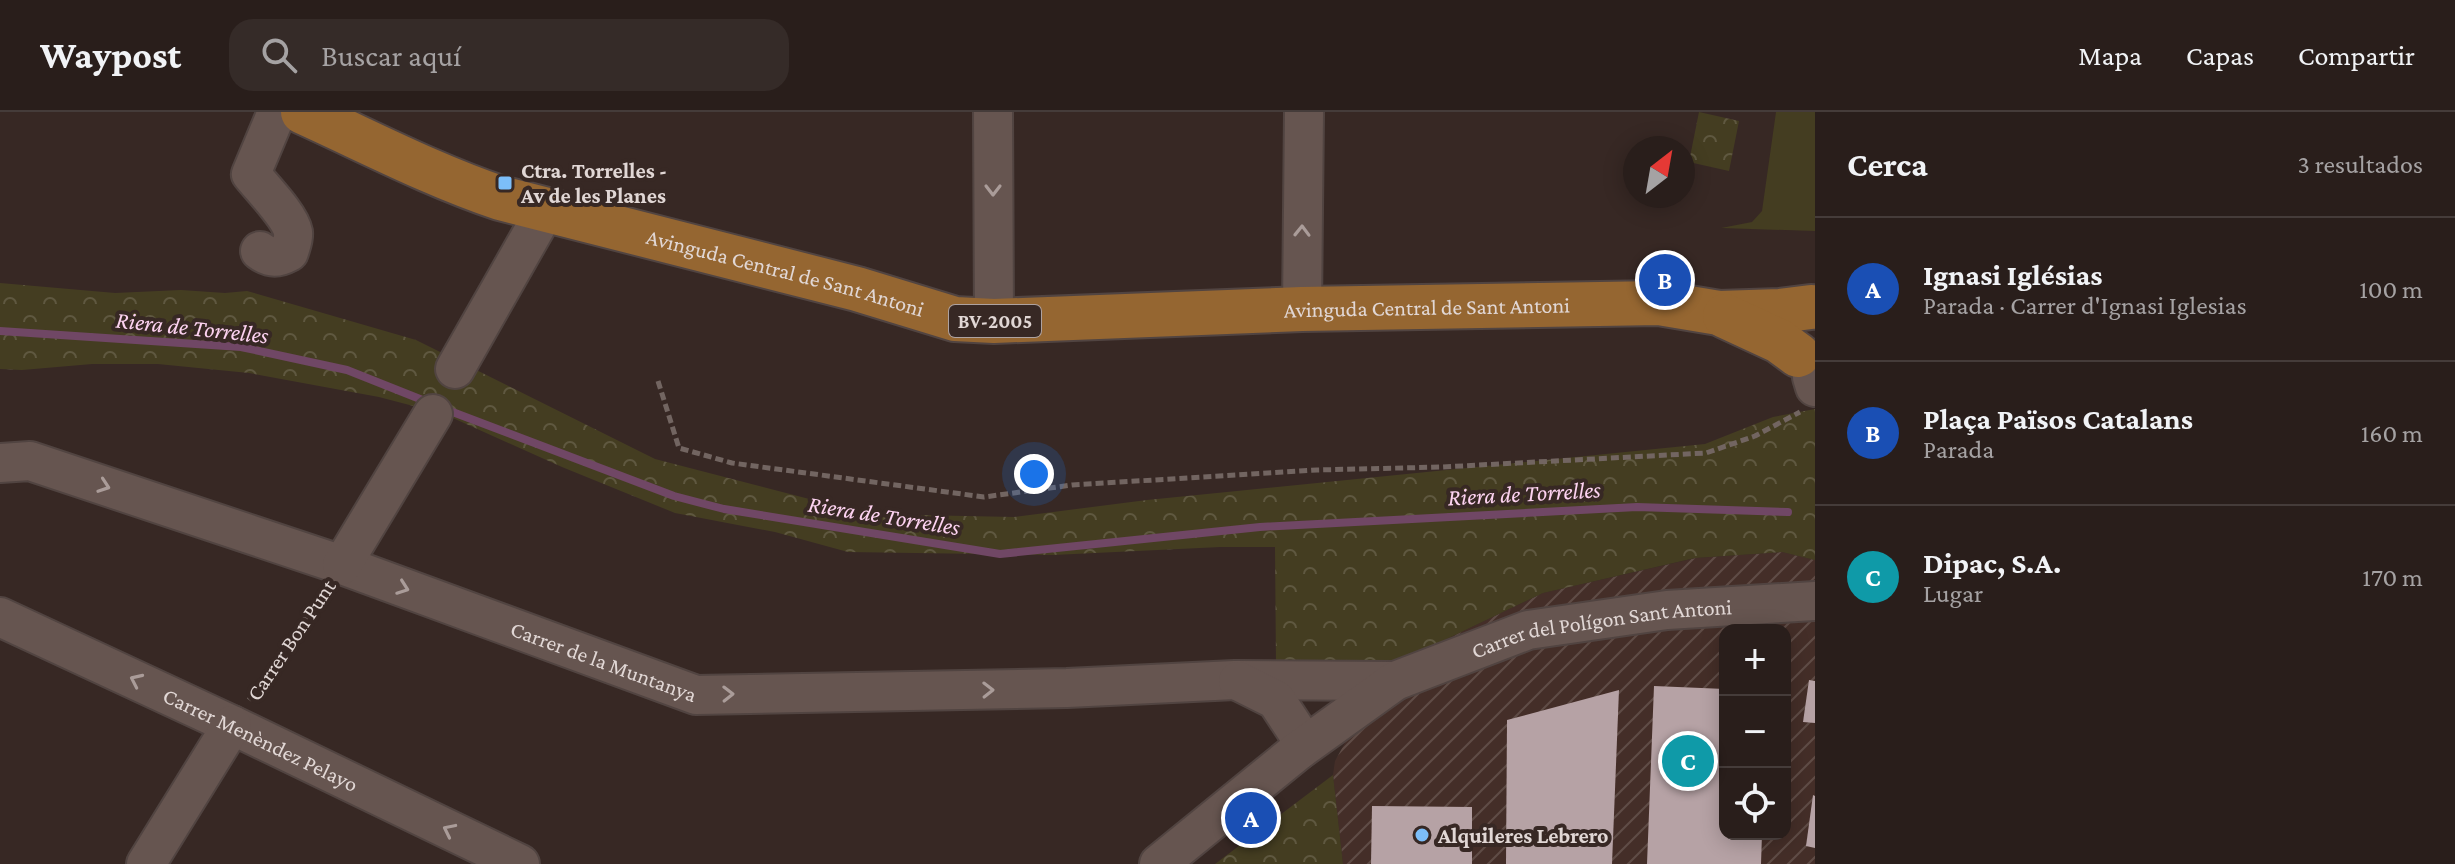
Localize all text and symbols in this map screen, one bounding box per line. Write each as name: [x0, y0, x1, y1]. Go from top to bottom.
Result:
search box: [229, 19, 789, 91]
icon: search: [257, 33, 301, 77]
text: Waypost: [40, 34, 181, 76]
text: Buscar aquí: [321, 39, 461, 72]
text: Mapa: [2078, 40, 2142, 71]
text: Capas: [2186, 40, 2254, 71]
text: Compartir: [2298, 40, 2415, 71]
north arrow: [1623, 136, 1695, 208]
text: Cerca: [1847, 146, 1928, 183]
text: 3 resultados: [2298, 150, 2423, 179]
place label: Ctra. Torrelles - Av de les Planes: [520, 158, 667, 208]
marker: Ctra. Torrelles - Av de les Planes: [496, 174, 514, 192]
one-way arrow: [984, 184, 1002, 197]
street label: Avinguda Central de Sant Antoni: [644, 223, 928, 321]
one-way arrow: [1294, 224, 1311, 237]
pin: B: [1639, 250, 1691, 310]
text: Ignasi Iglésias: [1923, 258, 2103, 291]
text: A: [1865, 275, 1881, 304]
text: 100 m: [2359, 275, 2423, 304]
text: Parada · Carrer d'Ignasi Iglesias: [1923, 291, 2247, 320]
street label: Avinguda Central de Sant Antoni: [1283, 292, 1570, 322]
road number: BV-2005: [949, 305, 1041, 337]
water label: Riera de Torrelles: [114, 306, 270, 348]
text: Plaça Països Catalans: [1923, 402, 2193, 435]
text: B: [1865, 419, 1881, 448]
text: 160 m: [2361, 419, 2423, 448]
text: Parada: [1923, 435, 1994, 464]
your location: [1014, 454, 1054, 494]
water label: Riera de Torrelles: [1447, 475, 1602, 510]
one-way arrow: [96, 476, 110, 492]
water label: Riera de Torrelles: [806, 490, 962, 540]
text: Dipac, S.A.: [1923, 546, 2061, 579]
text: C: [1865, 563, 1881, 592]
text: 170 m: [2362, 563, 2423, 592]
street label: Carrer Bon Punt: [241, 574, 341, 705]
one-way arrow: [395, 578, 409, 595]
text: Lugar: [1923, 579, 1983, 608]
street label: Carrer del Polígon Sant Antoni: [1468, 594, 1733, 663]
street label: Carrer de la Muntanya: [507, 616, 700, 707]
map controls: [1719, 624, 1791, 840]
button: +: [1719, 624, 1791, 696]
one-way arrow: [130, 674, 144, 690]
one-way arrow: [982, 681, 995, 699]
street label: Carrer Menèndez Pelayo: [159, 682, 362, 797]
one-way arrow: [722, 686, 735, 703]
button: −: [1719, 696, 1791, 768]
pin: C: [1662, 731, 1714, 791]
button: locate: [1719, 768, 1791, 840]
pin: A: [1225, 788, 1277, 848]
place label: Alquileres Lebrero: [1437, 823, 1608, 848]
one-way arrow: [443, 824, 458, 840]
marker: Alquileres Lebrero: [1413, 826, 1431, 844]

